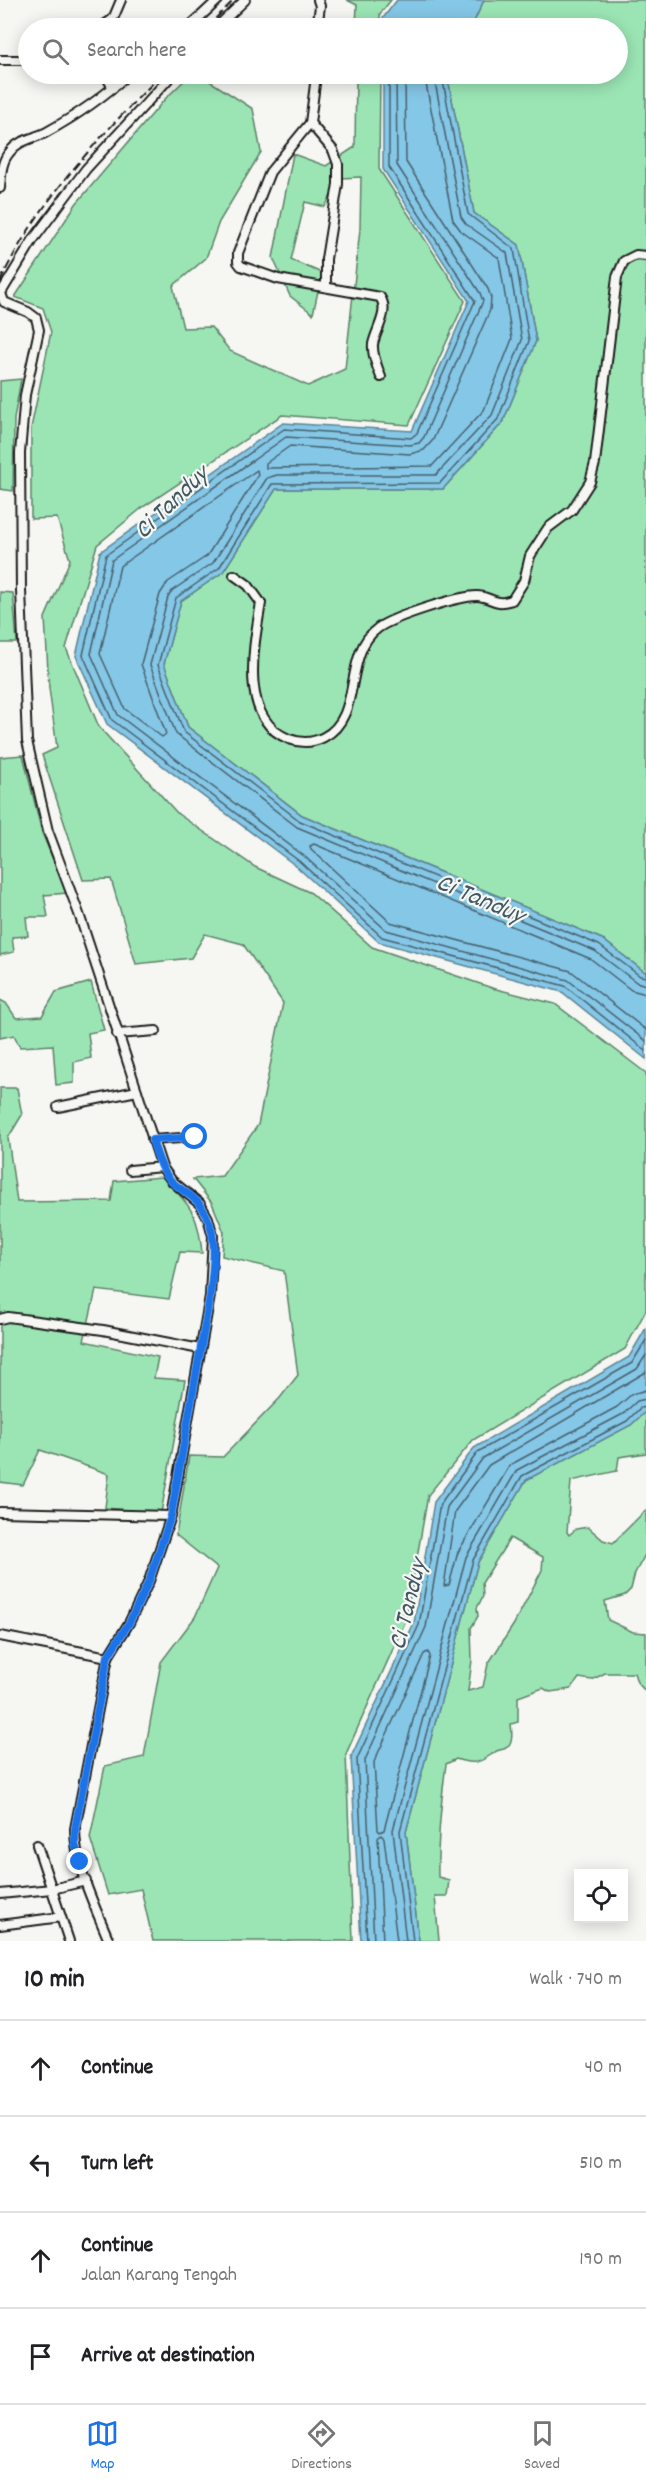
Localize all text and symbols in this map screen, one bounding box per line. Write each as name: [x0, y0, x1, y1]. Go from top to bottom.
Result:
search box: [18, 18, 628, 84]
icon: search: [39, 35, 72, 68]
text: Search here: [87, 36, 186, 67]
water label: Ci Tanduy: [126, 456, 221, 549]
water label: Ci Tanduy: [430, 865, 532, 937]
route start: [181, 1123, 207, 1149]
water label: Ci Tanduy: [380, 1552, 439, 1654]
route end: [66, 1848, 92, 1874]
map controls: [574, 1869, 628, 1923]
button: locate: [574, 1869, 628, 1923]
text: 10 min: [24, 1962, 84, 1999]
text: Walk · 740 m: [529, 1966, 622, 1994]
icon: ahead: [24, 2052, 57, 2085]
text: Continue: [81, 2053, 153, 2084]
text: 40 m: [584, 2054, 622, 2082]
icon: left: [24, 2148, 57, 2181]
text: Turn left: [81, 2149, 153, 2180]
text: 510 m: [579, 2150, 622, 2178]
text: Continue: [81, 2231, 153, 2262]
icon: ahead: [24, 2244, 57, 2277]
text: 190 m: [579, 2246, 622, 2274]
text: Jalan Karang Tengah: [81, 2262, 237, 2290]
icon: arrive: [24, 2340, 57, 2373]
text: Arrive at destination: [81, 2341, 255, 2372]
tab: Map: [86, 2417, 119, 2476]
tab: Directions: [291, 2417, 352, 2476]
tab: Saved: [524, 2417, 560, 2476]

